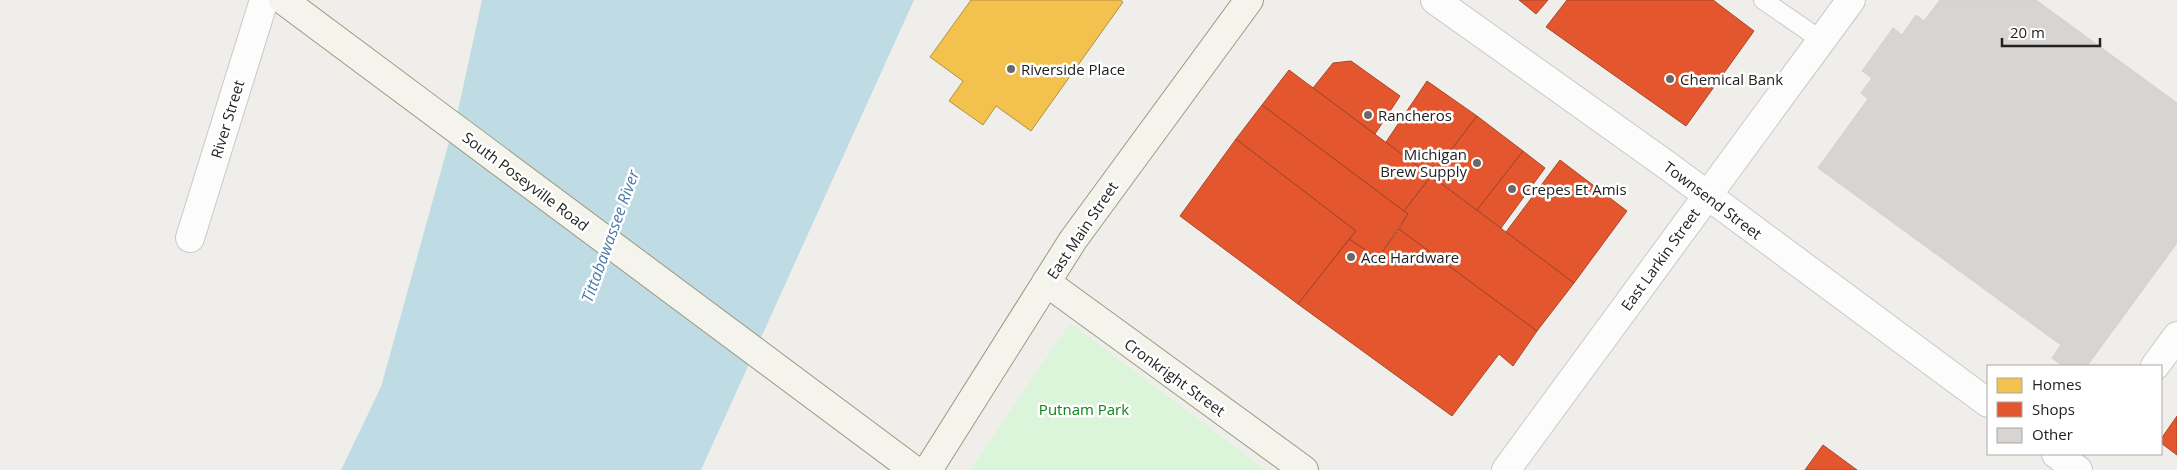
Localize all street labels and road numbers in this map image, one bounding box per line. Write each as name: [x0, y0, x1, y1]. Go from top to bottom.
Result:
street label: River Street: [206, 77, 248, 161]
street label: South Poseyville Road: [459, 127, 593, 235]
street label: Townsend Street: [1660, 157, 1766, 243]
street label: East Main Street: [1042, 177, 1122, 283]
street label: East Larkin Street: [1616, 204, 1704, 314]
street label: Cronkright Street: [1121, 334, 1229, 420]

